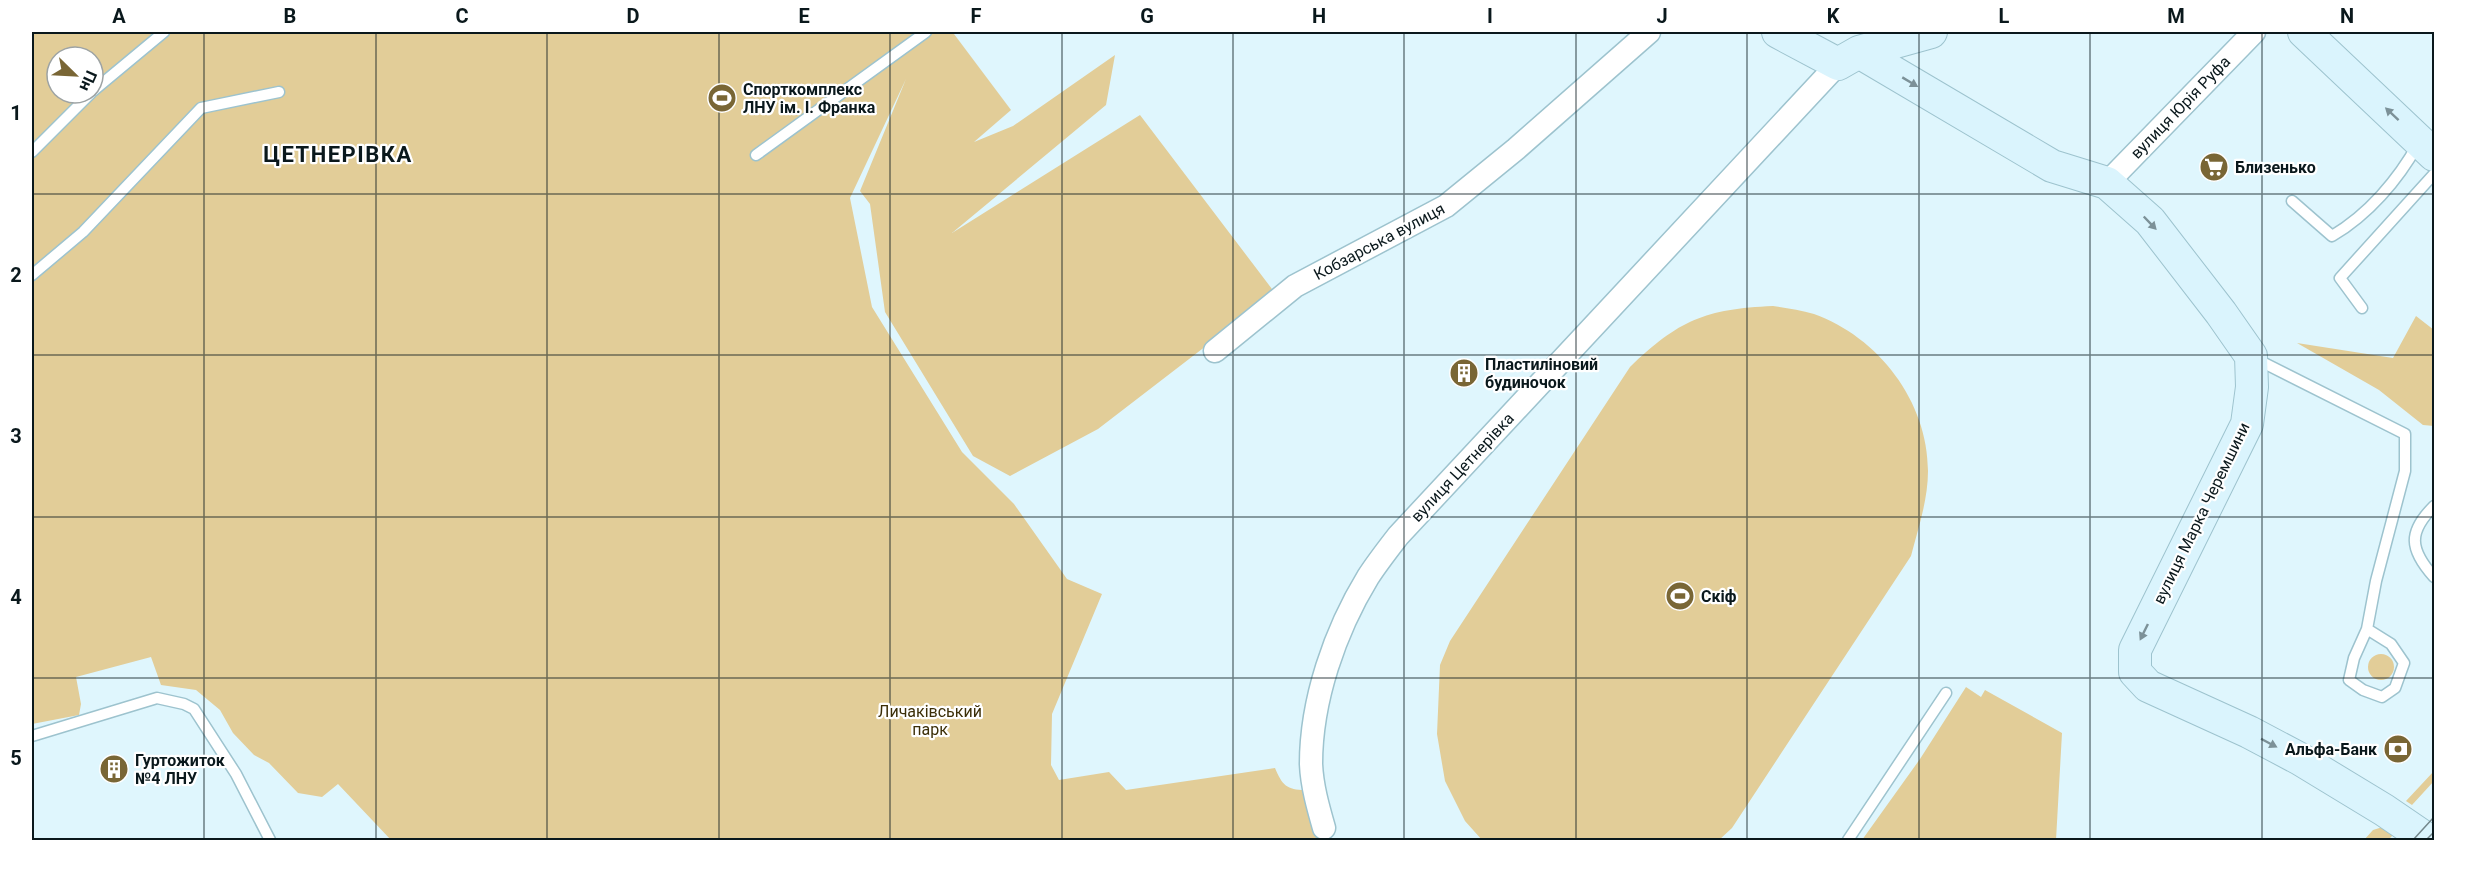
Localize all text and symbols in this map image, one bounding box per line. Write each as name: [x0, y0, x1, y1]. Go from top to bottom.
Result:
text: A: [112, 4, 126, 28]
text: B: [284, 4, 296, 28]
text: C: [455, 4, 469, 28]
text: D: [627, 4, 640, 28]
text: E: [798, 4, 810, 28]
text: F: [971, 4, 982, 28]
text: G: [1140, 4, 1154, 28]
text: H: [1312, 4, 1326, 28]
text: I: [1487, 4, 1493, 28]
text: J: [1656, 4, 1668, 28]
text: K: [1827, 4, 1840, 28]
text: L: [1999, 4, 2010, 28]
text: M: [2167, 4, 2185, 28]
text: N: [2340, 4, 2354, 28]
north arrow: [45, 45, 105, 105]
street label: вулиця Юрія Руфа: [2127, 52, 2234, 163]
text: Пн: [75, 68, 101, 94]
one-way arrow: [1901, 77, 1918, 87]
place label: Спорткомплекс ЛНУ ім. І. Франка: [743, 80, 876, 117]
sports icon: Спорткомплекс ЛНУ ім. І. Франка: [706, 82, 738, 114]
text: 1: [10, 101, 22, 125]
one-way arrow: [2385, 108, 2399, 122]
district label: ЦЕТНЕРІВКА: [263, 142, 413, 167]
supermarket icon: Близенько: [2198, 151, 2230, 183]
place label: Близенько: [2235, 158, 2316, 177]
street label: Кобзарська вулиця: [1311, 199, 1448, 284]
one-way arrow: [2143, 215, 2157, 230]
text: 2: [10, 263, 22, 287]
place label: Пластиліновий будиночок: [1485, 355, 1598, 392]
building icon: Пластиліновий будиночок: [1448, 357, 1480, 389]
street label: вулиця Цетнерівка: [1407, 409, 1518, 526]
street label: вулиця Марка Черемшини: [2149, 419, 2254, 607]
text: 3: [10, 424, 22, 448]
sports icon: Скіф: [1664, 580, 1696, 612]
text: 4: [10, 585, 22, 609]
place label: Скіф: [1701, 587, 1737, 606]
one-way arrow: [2139, 624, 2148, 641]
park label: Личаківський парк: [878, 702, 982, 739]
bank icon: Альфа-Банк: [2382, 733, 2414, 765]
one-way arrow: [2261, 738, 2278, 748]
place label: Альфа-Банк: [2285, 740, 2378, 759]
text: 5: [10, 746, 22, 770]
place label: Гуртожиток №4 ЛНУ: [135, 751, 226, 788]
building icon: Гуртожиток №4 ЛНУ: [98, 753, 130, 785]

